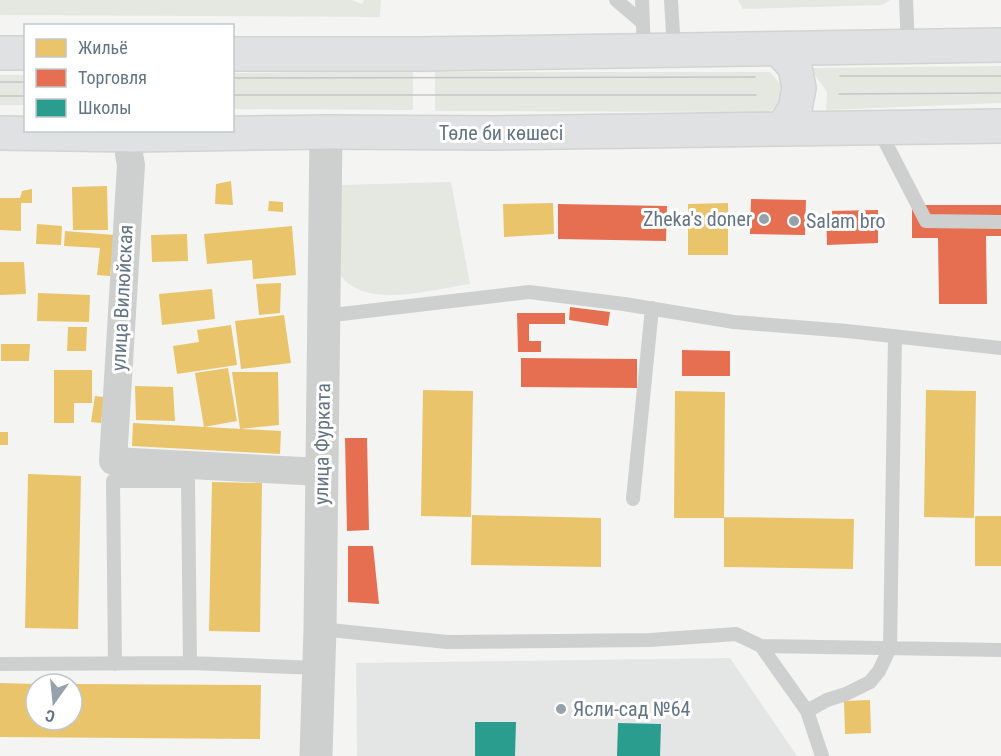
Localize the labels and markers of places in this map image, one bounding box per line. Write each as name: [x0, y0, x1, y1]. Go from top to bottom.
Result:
place label: Zheka's doner: [643, 207, 752, 231]
place label: Salam bro: [806, 209, 886, 233]
marker: Zheka's doner: [757, 212, 771, 226]
marker: Salam bro: [787, 214, 801, 228]
place label: Ясли-сад №64: [573, 697, 691, 721]
marker: Ясли-сад №64: [554, 702, 568, 716]

